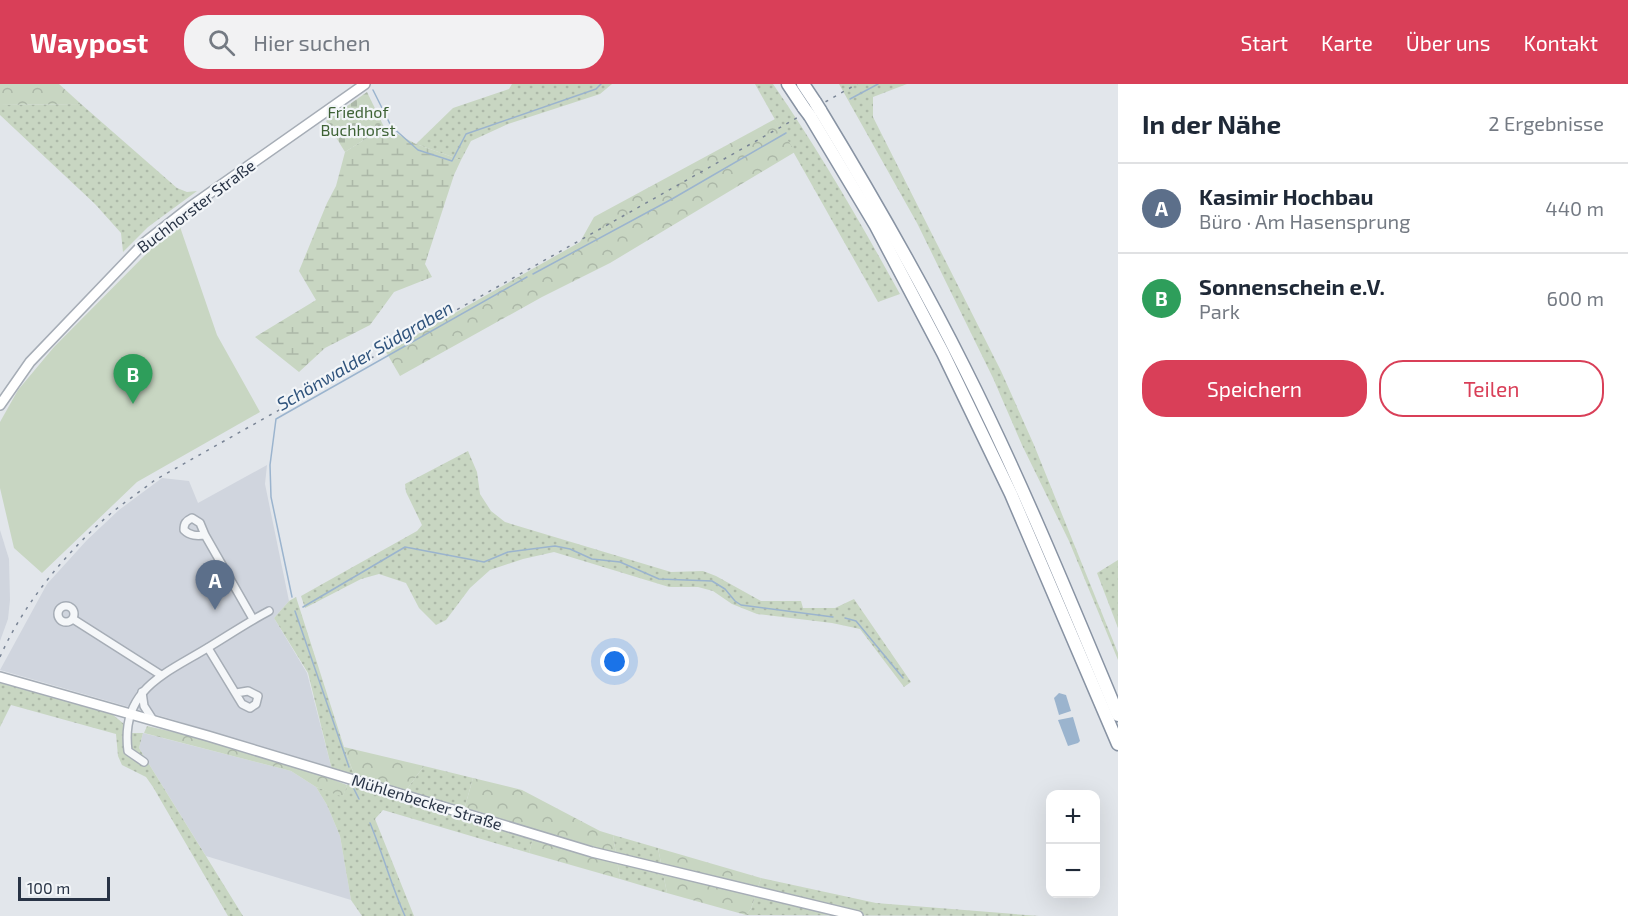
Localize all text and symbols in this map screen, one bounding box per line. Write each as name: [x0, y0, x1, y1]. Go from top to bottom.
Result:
search box: [184, 15, 604, 69]
text: Waypost: [30, 25, 148, 59]
icon: search: [205, 26, 238, 59]
text: Hier suchen: [253, 29, 370, 55]
text: Start: [1241, 30, 1288, 55]
text: Karte: [1321, 30, 1373, 55]
text: Über uns: [1406, 30, 1491, 55]
text: Kontakt: [1524, 30, 1598, 55]
park label: Friedhof Buchhorst: [320, 102, 396, 139]
text: In der Nähe: [1142, 108, 1281, 139]
text: 2 Ergebnisse: [1488, 111, 1604, 135]
street label: Buchhorster Straße: [133, 155, 259, 256]
text: Kasimir Hochbau: [1199, 183, 1374, 209]
text: A: [1155, 196, 1168, 220]
text: 440 m: [1545, 196, 1604, 220]
text: Büro · Am Hasensprung: [1199, 209, 1410, 233]
text: Sonnenschein e.V.: [1199, 273, 1385, 299]
text: B: [1155, 286, 1168, 310]
text: 600 m: [1546, 286, 1604, 310]
water label: Schönwalder Südgraben: [272, 296, 457, 415]
text: Park: [1199, 299, 1240, 323]
pin: B: [114, 354, 152, 404]
button: Speichern: [1142, 360, 1367, 417]
button: Teilen: [1379, 360, 1604, 417]
pin: A: [196, 560, 234, 610]
your location: [600, 647, 629, 676]
street label: Mühlenbecker Straße: [350, 770, 505, 833]
map controls: [1046, 790, 1100, 898]
button: +: [1046, 790, 1100, 844]
button: −: [1046, 844, 1100, 898]
scale bar: [18, 874, 110, 902]
text: 100 m: [27, 878, 70, 897]

